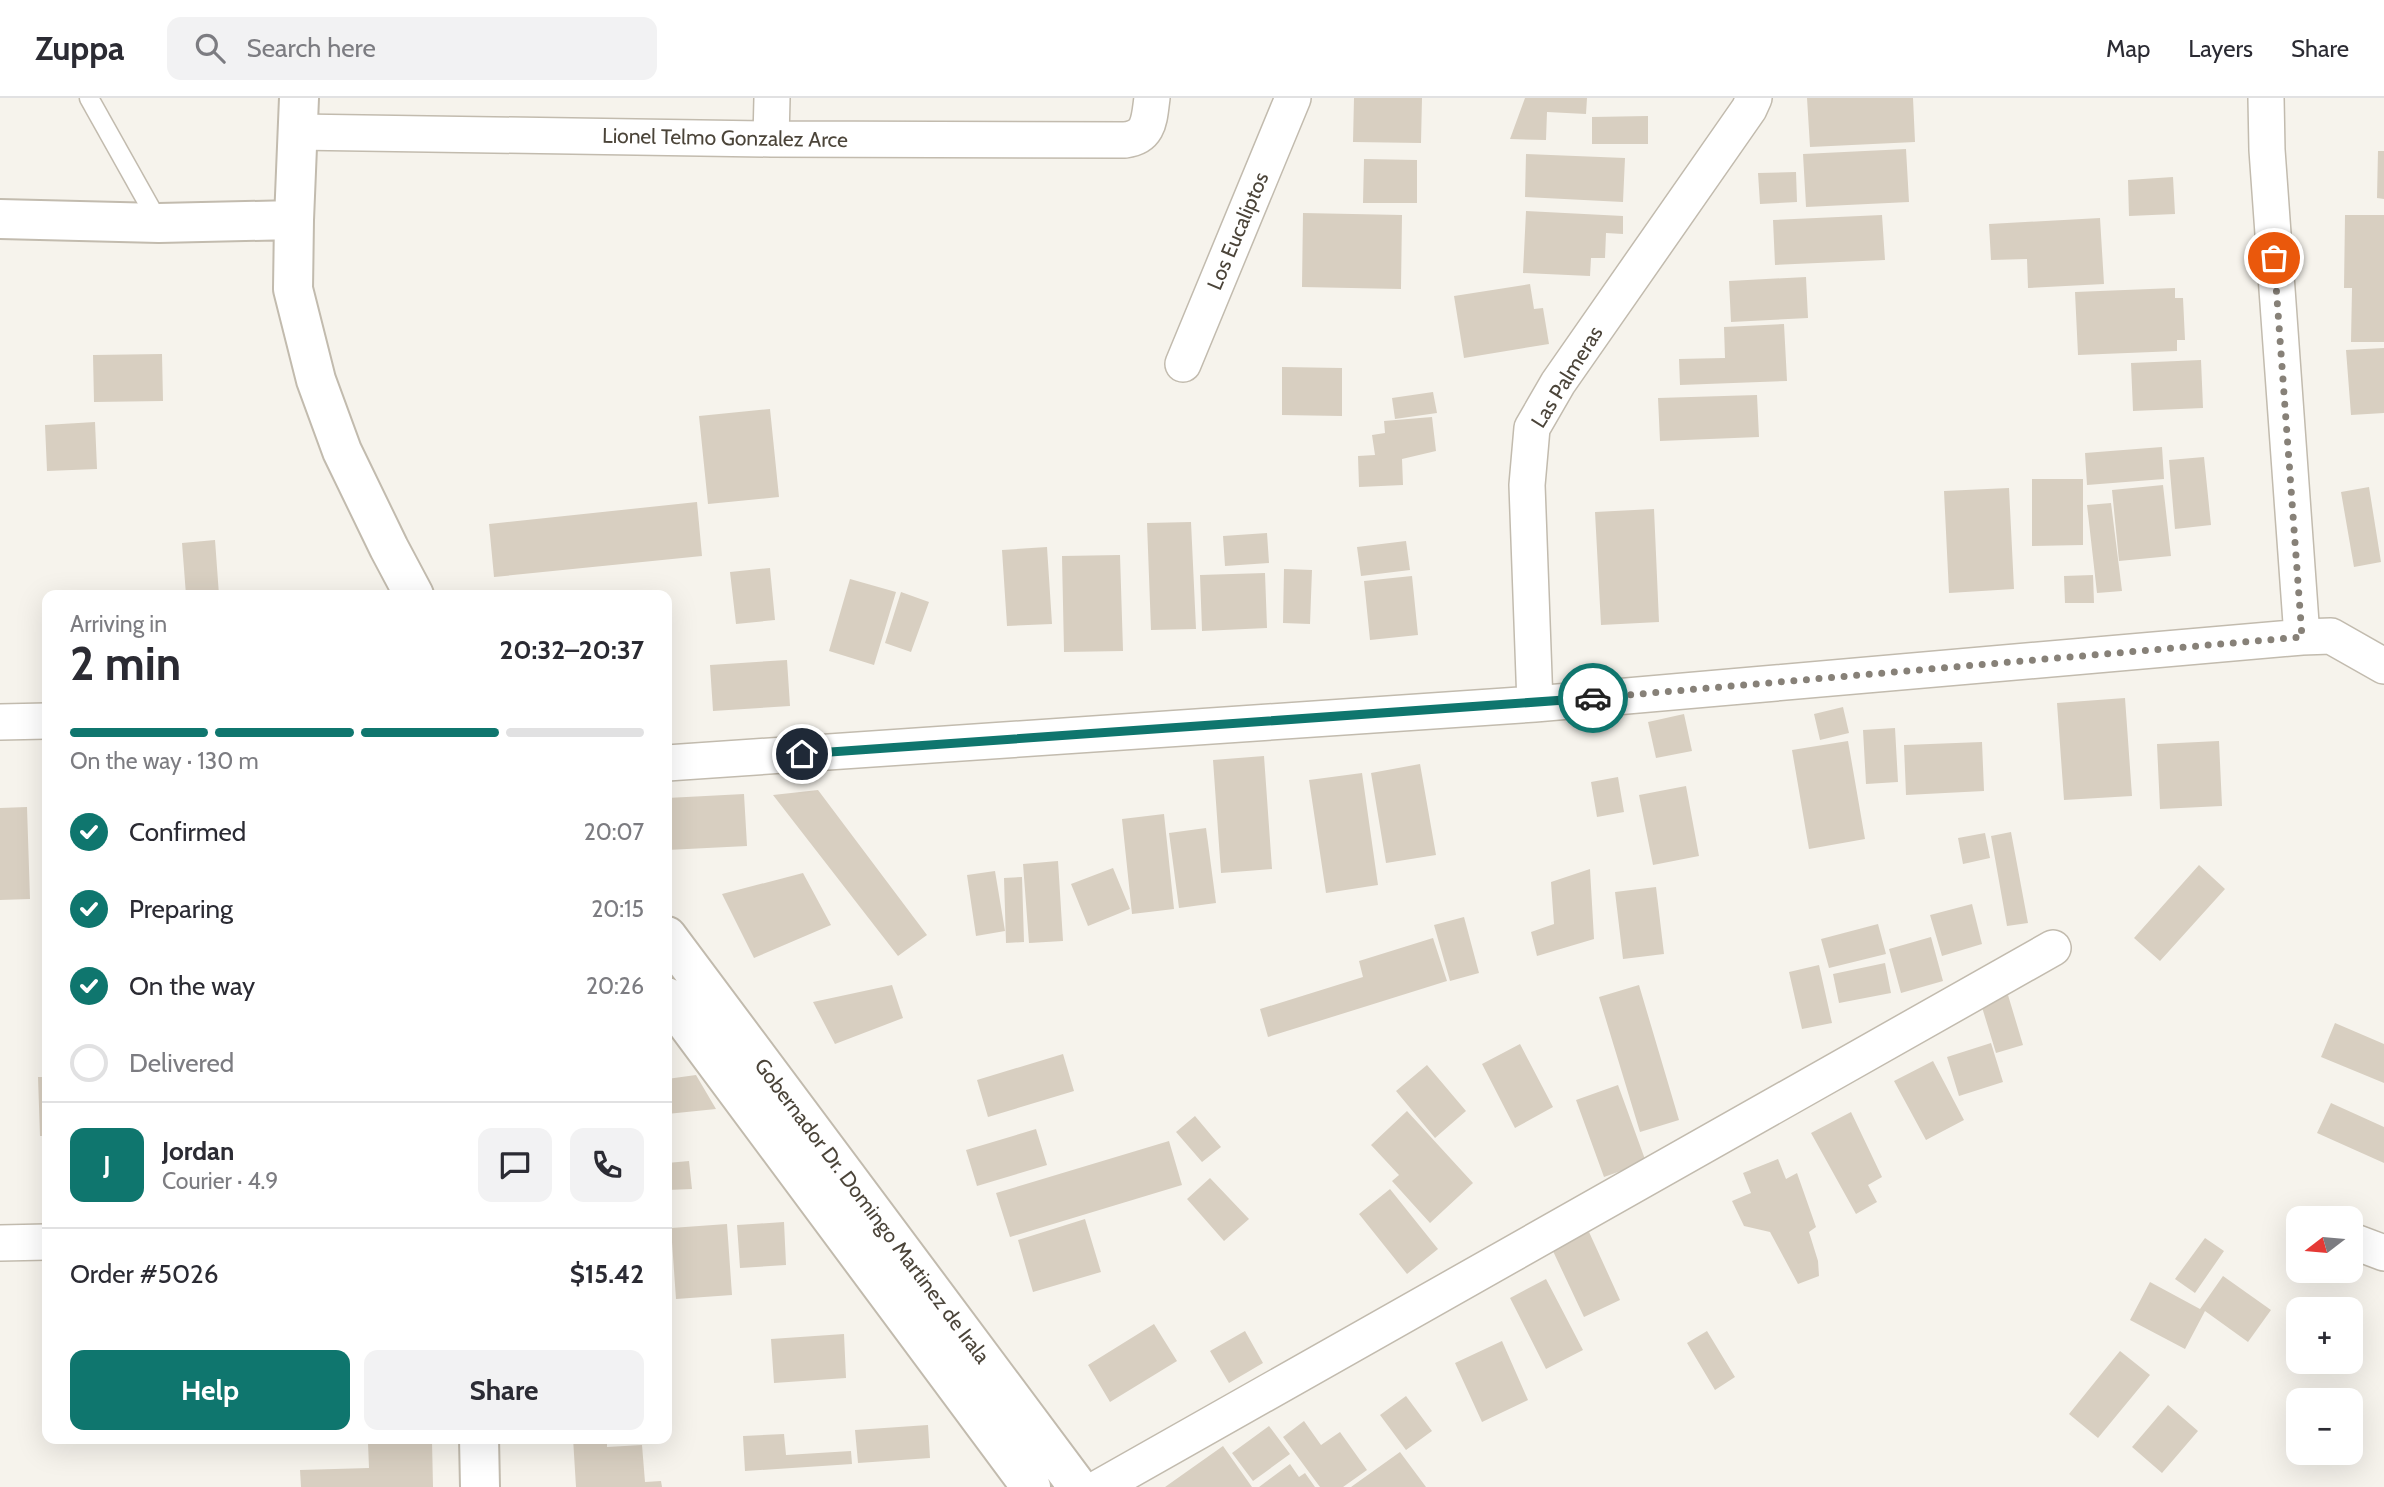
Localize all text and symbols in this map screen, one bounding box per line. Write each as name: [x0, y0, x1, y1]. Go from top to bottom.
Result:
search box: [167, 17, 657, 80]
text: Zuppa: [35, 28, 125, 68]
icon: search: [191, 29, 229, 67]
text: Search here: [247, 32, 376, 64]
text: Map: [2106, 34, 2150, 63]
text: Layers: [2188, 34, 2253, 63]
text: Share: [2291, 34, 2349, 63]
street label: Lionel Telmo Gonzalez Arce: [602, 123, 848, 152]
street label: Los Eucaliptos: [1202, 168, 1274, 293]
pin: [2244, 228, 2304, 288]
icon: bag: [2255, 239, 2293, 277]
street label: Las Palmeras: [1525, 321, 1608, 432]
text: Arriving in: [70, 610, 167, 638]
text: 20:32–20:37: [499, 634, 644, 666]
text: 2 min: [70, 636, 181, 692]
courier: [1558, 663, 1628, 733]
icon: car: [1574, 679, 1612, 717]
pin: [772, 724, 832, 784]
icon: home: [783, 735, 821, 773]
text: On the way · 130 m: [70, 747, 259, 775]
icon: check: [70, 813, 108, 851]
text: Confirmed: [129, 816, 246, 848]
text: 20:07: [584, 818, 644, 846]
icon: check: [70, 890, 108, 928]
text: Preparing: [129, 893, 233, 925]
text: 20:15: [591, 895, 644, 923]
icon: check: [70, 967, 108, 1005]
text: On the way: [129, 970, 255, 1002]
text: 20:26: [586, 972, 644, 1000]
text: Delivered: [129, 1047, 234, 1079]
street label: Gobernador Dr. Domingo Martinez de Irala: [749, 1053, 995, 1368]
button: chat: [478, 1128, 552, 1202]
button: phone: [570, 1128, 644, 1202]
text: Jordan: [162, 1135, 234, 1167]
text: J: [103, 1149, 111, 1181]
text: Courier · 4.9: [162, 1167, 278, 1195]
north arrow: [2286, 1206, 2362, 1283]
map controls: [2286, 1206, 2363, 1465]
text: Order #5026: [70, 1258, 218, 1290]
text: $15.42: [570, 1258, 644, 1290]
button: +: [2286, 1297, 2363, 1374]
button: Help: [70, 1350, 350, 1430]
button: Share: [364, 1350, 644, 1430]
button: −: [2286, 1388, 2363, 1465]

